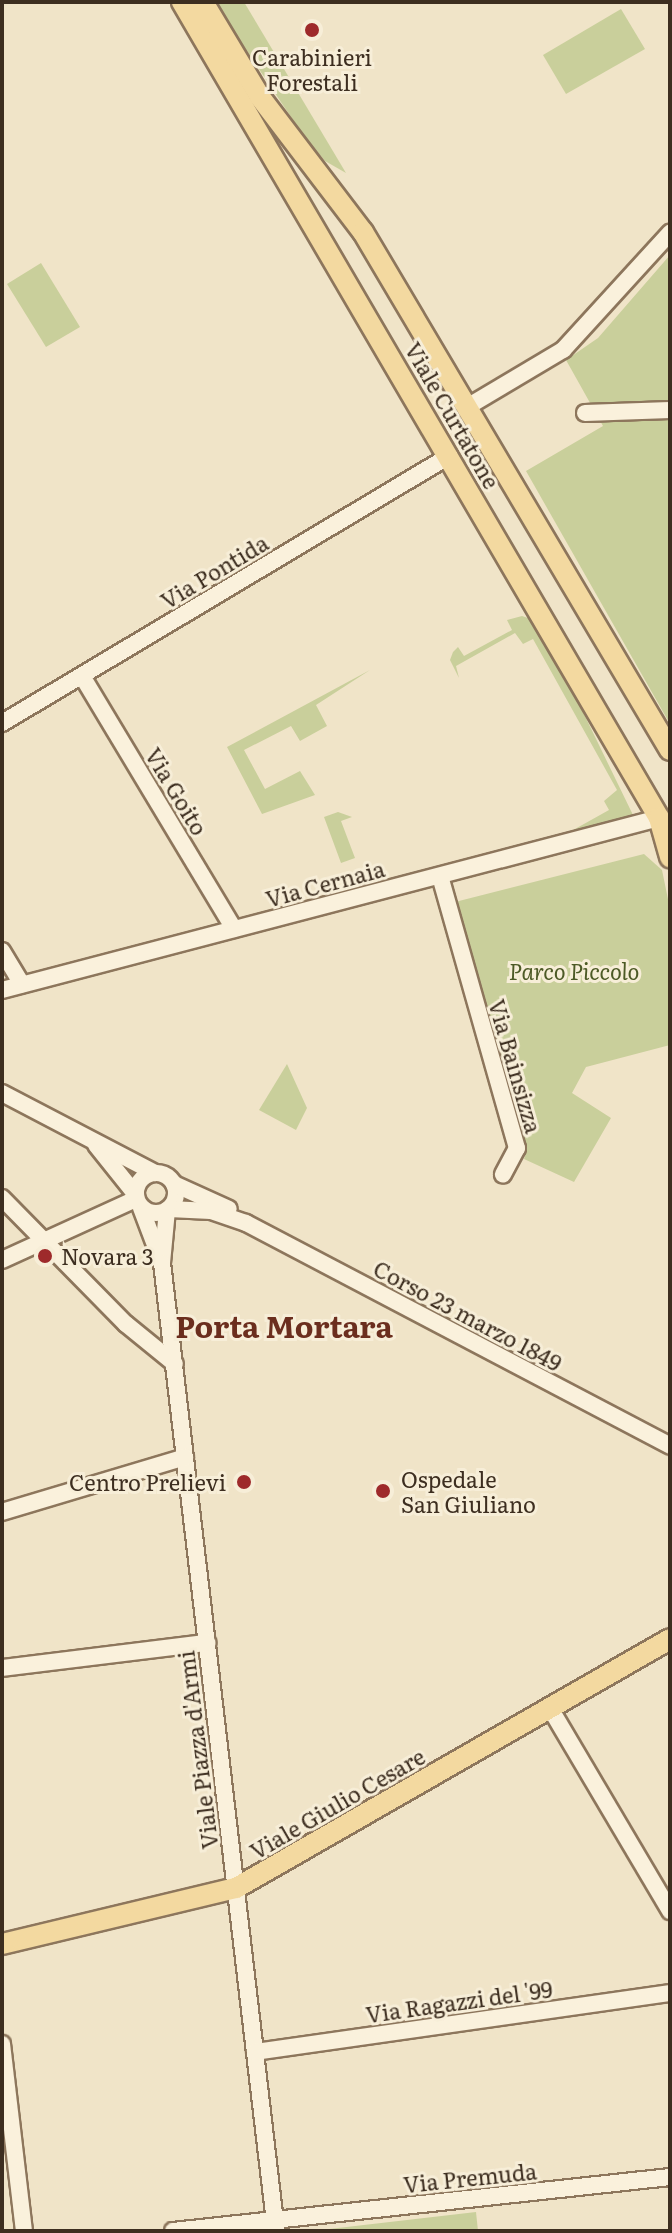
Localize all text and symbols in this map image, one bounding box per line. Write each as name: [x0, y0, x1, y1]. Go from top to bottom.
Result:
marker: Carabinieri Forestali: [303, 21, 321, 39]
place label: Carabinieri Forestali: [252, 43, 372, 94]
street label: Viale Curtatone: [400, 337, 506, 493]
street label: Via Pontida: [155, 529, 273, 613]
street label: Via Goito: [141, 743, 213, 839]
street label: Via Cernaia: [263, 854, 387, 912]
park label: Parco Piccolo: [509, 958, 639, 984]
street label: Via Bainsizza: [484, 996, 548, 1136]
place label: Novara 3: [61, 1243, 154, 1269]
marker: Novara 3: [36, 1247, 54, 1265]
street label: Corso 23 marzo 1849: [369, 1254, 567, 1376]
district label: Porta Mortara: [175, 1307, 393, 1343]
place label: Ospedale San Giuliano: [401, 1465, 536, 1516]
place label: Centro Prelievi: [69, 1469, 226, 1495]
marker: Centro Prelievi: [233, 1471, 255, 1493]
marker: Ospedale San Giuliano: [372, 1480, 394, 1502]
street label: Viale Piazza d'Armi: [172, 1649, 222, 1851]
street label: Viale Giulio Cesare: [245, 1742, 429, 1864]
street label: Via Ragazzi del '99: [364, 1975, 554, 2027]
street label: Via Premuda: [402, 2157, 538, 2197]

